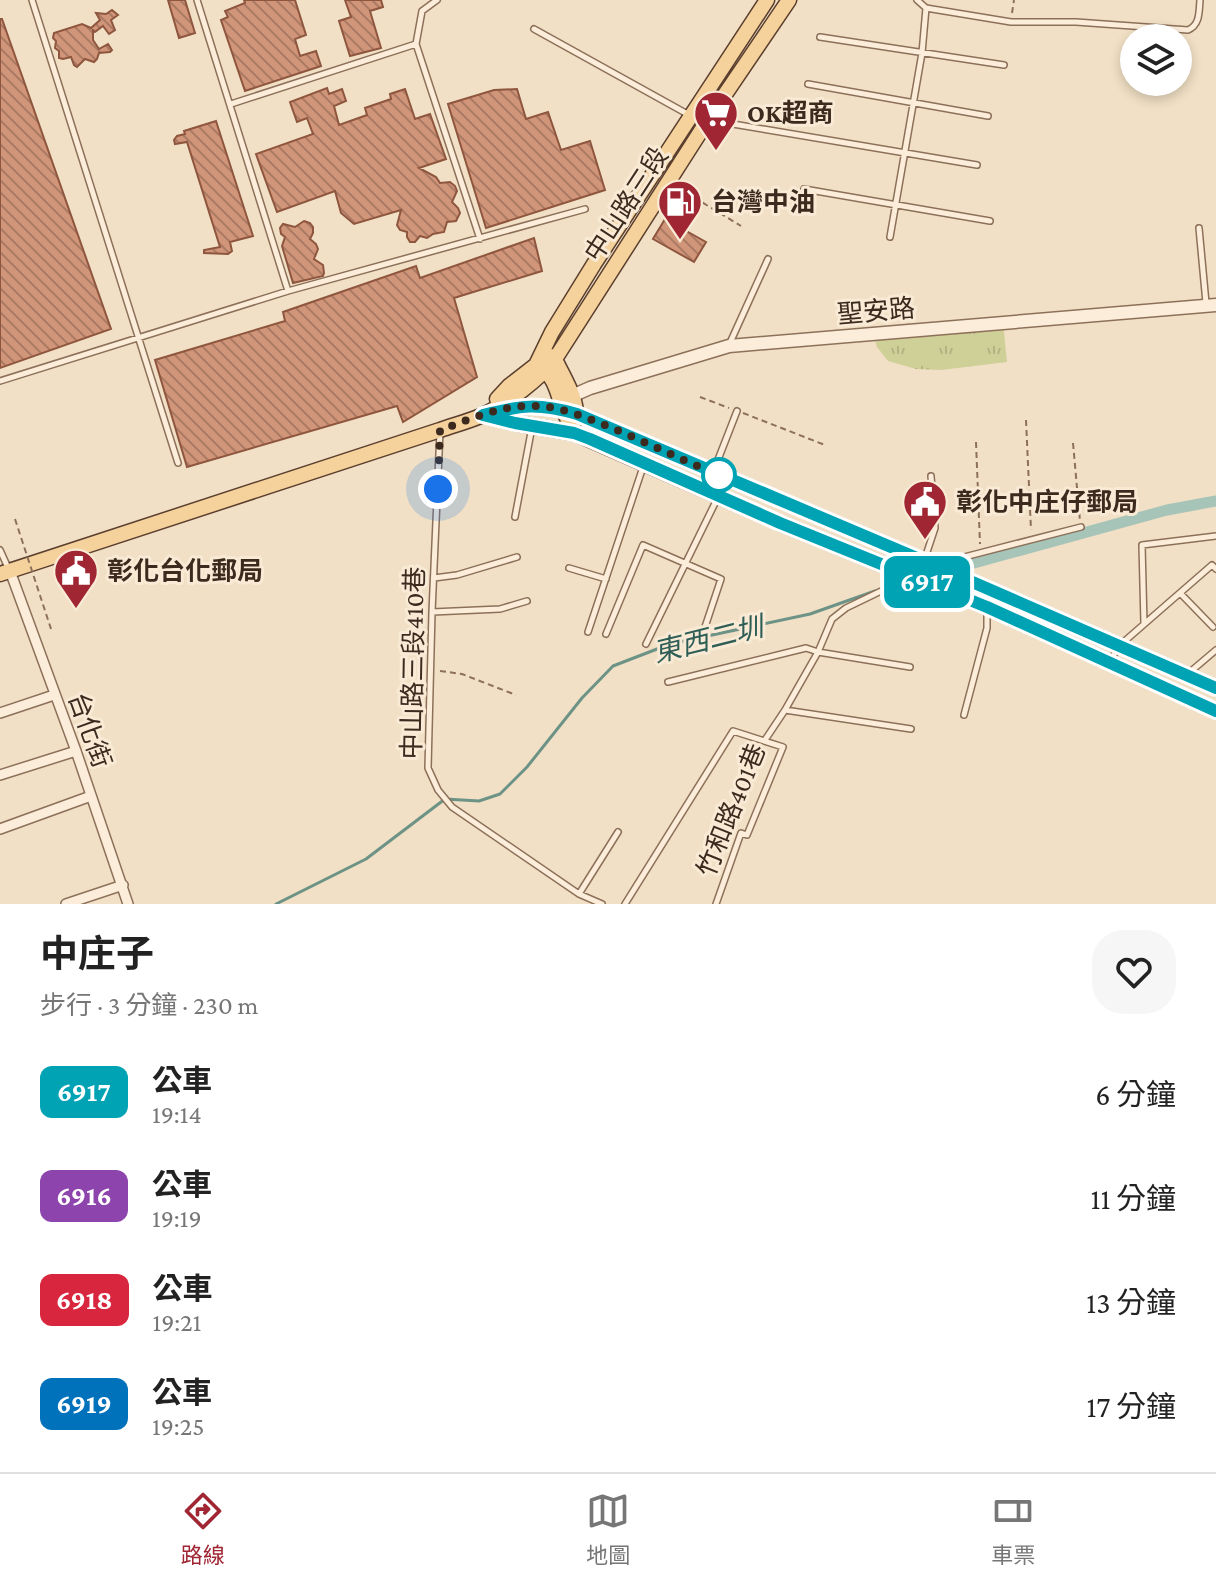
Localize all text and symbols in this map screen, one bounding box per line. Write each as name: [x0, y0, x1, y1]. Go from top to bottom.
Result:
map controls: [1120, 24, 1192, 96]
button: layers: [1120, 24, 1192, 96]
supermarket icon: OK超商: [692, 89, 740, 152]
place label: OK超商: [747, 99, 834, 128]
street label: 中山路三段: [579, 142, 674, 267]
fuel station icon: 台灣中油: [656, 178, 704, 241]
place label: 台灣中油: [711, 188, 815, 217]
street label: 聖安路: [836, 294, 916, 329]
unlabelled marker: [702, 458, 736, 492]
your location: [418, 469, 458, 509]
public building icon: 彰化中庄仔郵局: [901, 478, 949, 541]
place label: 彰化中庄仔郵局: [956, 488, 1138, 517]
public building icon: 彰化台化郵局: [52, 547, 100, 610]
line badge: 6917: [871, 556, 983, 608]
place label: 彰化台化郵局: [107, 557, 263, 586]
street label: 中山路三段410巷: [397, 566, 430, 760]
text: 6917: [900, 566, 954, 597]
water label: 東西二圳: [650, 610, 770, 668]
street label: 台化街: [63, 689, 116, 772]
street label: 竹和路401巷: [692, 740, 771, 881]
button: heart: [1092, 930, 1176, 1014]
text: 中庄子: [40, 933, 154, 975]
text: 步行 · 3 分鐘 · 230 m: [40, 991, 258, 1020]
text: 公車: [152, 1064, 212, 1097]
text: 6917: [57, 1076, 111, 1107]
text: 6 分鐘: [1095, 1078, 1176, 1111]
text: 19:14: [152, 1100, 202, 1129]
text: 公車: [152, 1168, 212, 1201]
text: 6916: [56, 1180, 112, 1211]
text: 11 分鐘: [1090, 1182, 1176, 1215]
text: 19:19: [152, 1204, 202, 1233]
text: 公車: [153, 1272, 213, 1305]
text: 6918: [56, 1284, 113, 1315]
text: 13 分鐘: [1086, 1286, 1176, 1319]
text: 19:21: [153, 1308, 201, 1337]
text: 公車: [152, 1376, 212, 1409]
text: 6919: [56, 1388, 112, 1419]
text: 17 分鐘: [1087, 1390, 1176, 1423]
text: 19:25: [152, 1412, 204, 1441]
tab: 路線: [181, 1489, 225, 1569]
tab: 地圖: [586, 1489, 630, 1569]
tab: 車票: [991, 1489, 1035, 1569]

